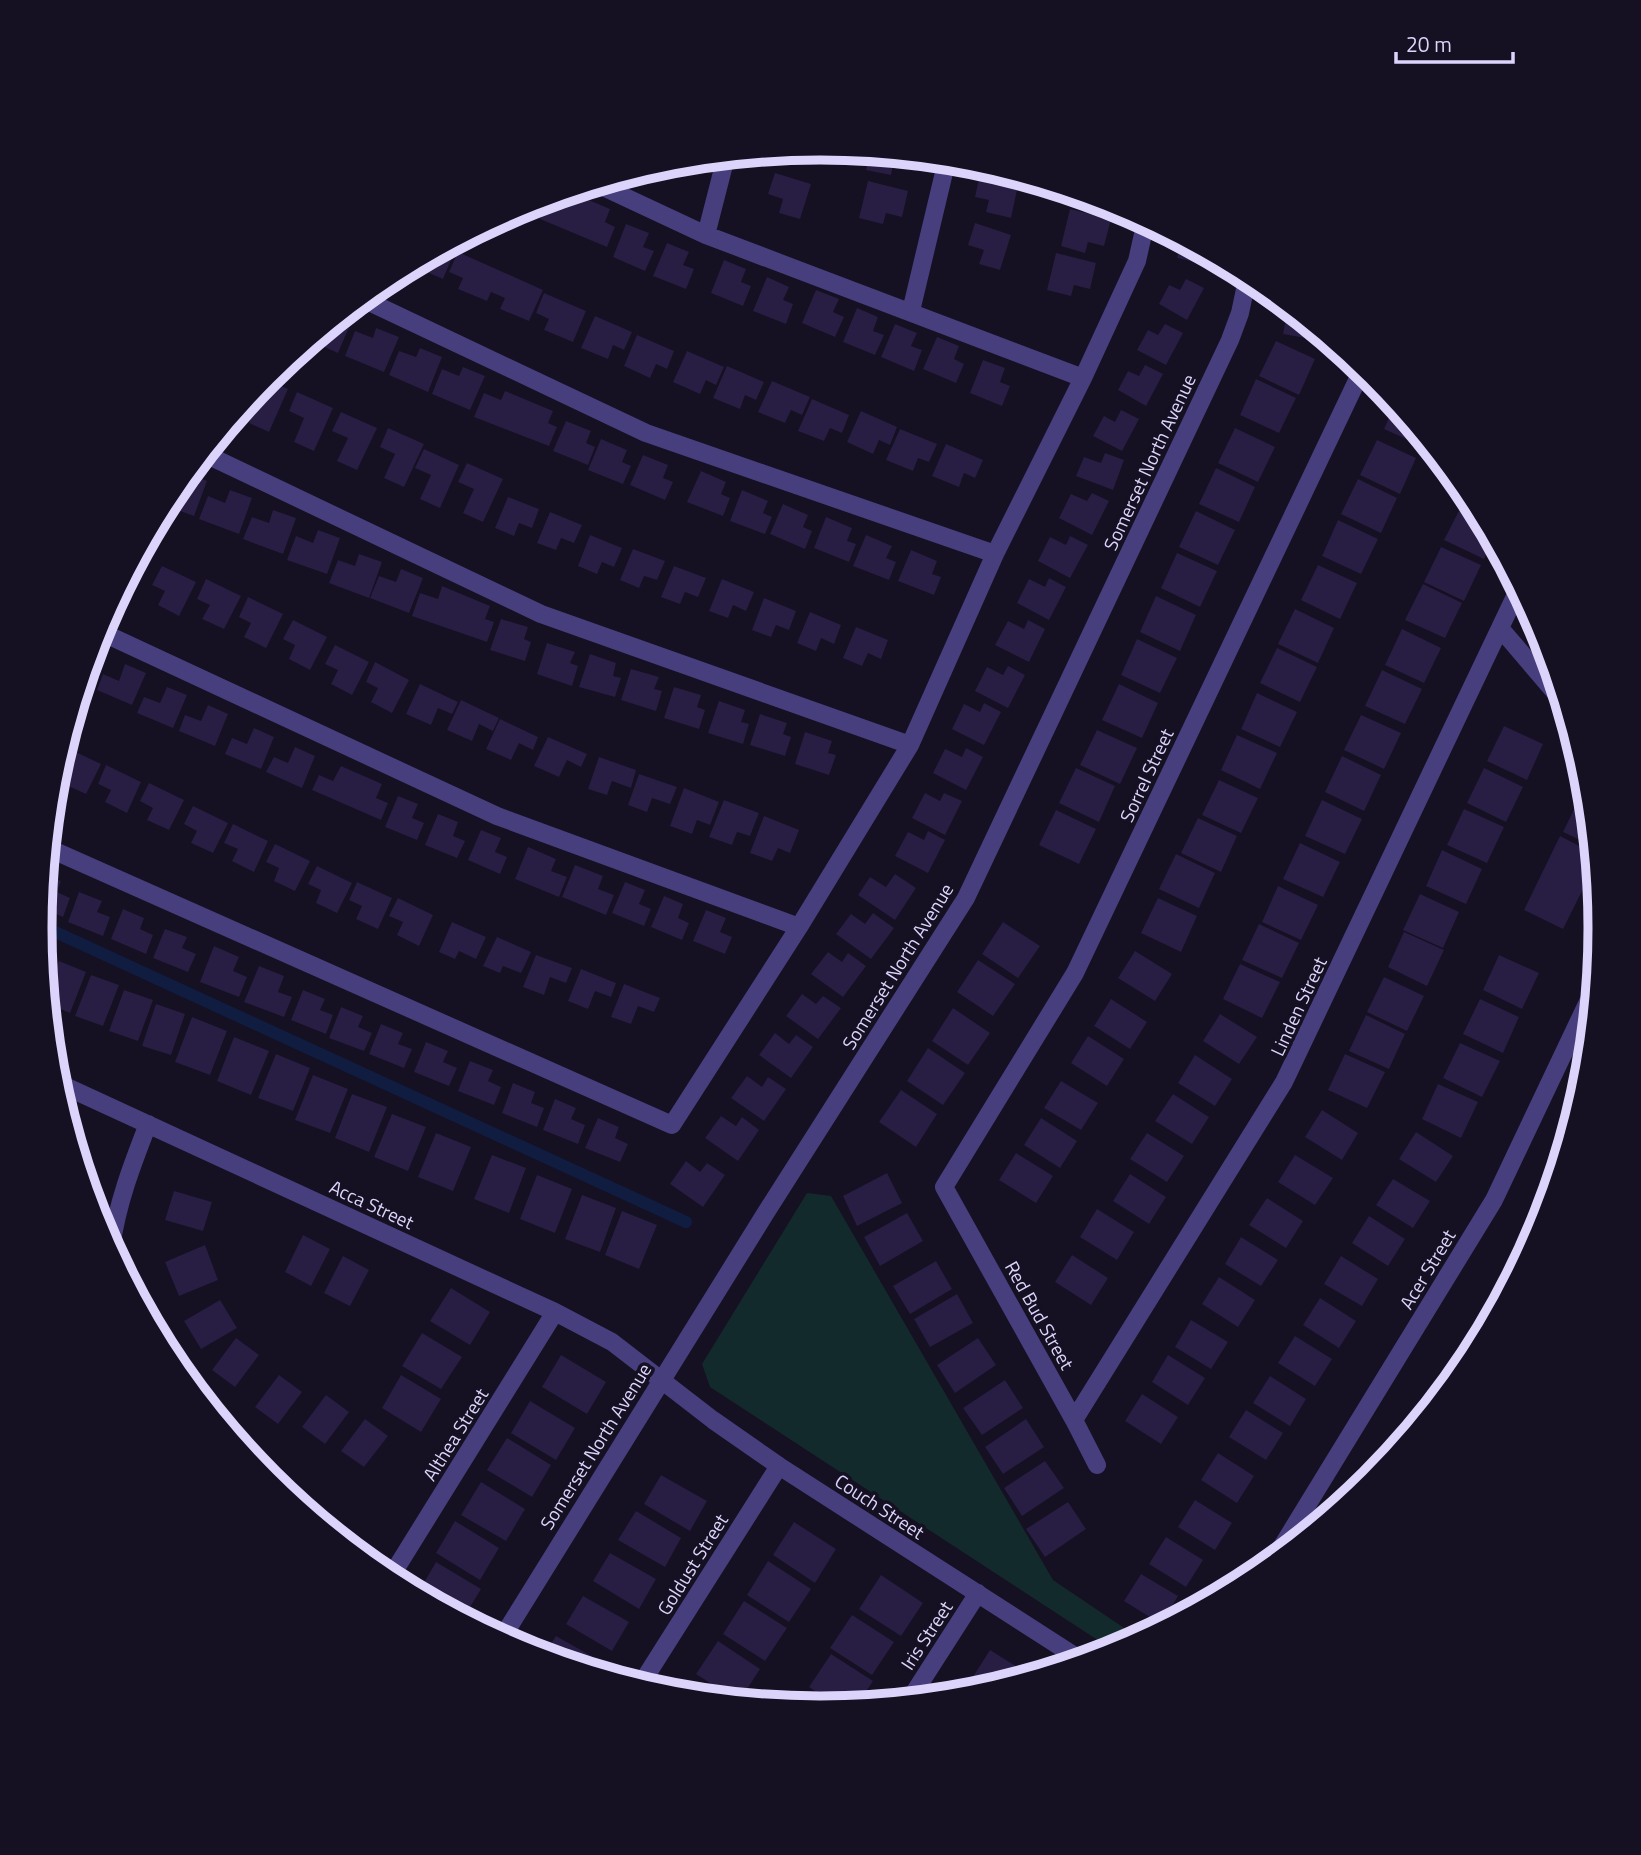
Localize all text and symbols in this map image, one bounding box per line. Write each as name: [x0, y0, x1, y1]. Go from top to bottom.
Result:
scale bar: [1396, 21, 1513, 65]
text: 20 m: [1406, 28, 1452, 60]
street label: Somerset North Avenue: [1095, 369, 1203, 555]
street label: Sorrel Street: [1112, 723, 1181, 827]
street label: Somerset North Avenue: [834, 877, 960, 1055]
street label: Linden Street: [1262, 951, 1334, 1060]
street label: Acca Street: [325, 1172, 419, 1236]
street label: Acer Street: [1392, 1223, 1462, 1314]
street label: Red Bud Street: [998, 1255, 1082, 1375]
street label: Somerset North Avenue: [532, 1357, 658, 1535]
street label: Althea Street: [415, 1382, 495, 1486]
street label: Couch Street: [829, 1466, 931, 1546]
street label: Goldust Street: [649, 1507, 735, 1620]
street label: Iris Street: [893, 1594, 959, 1675]

